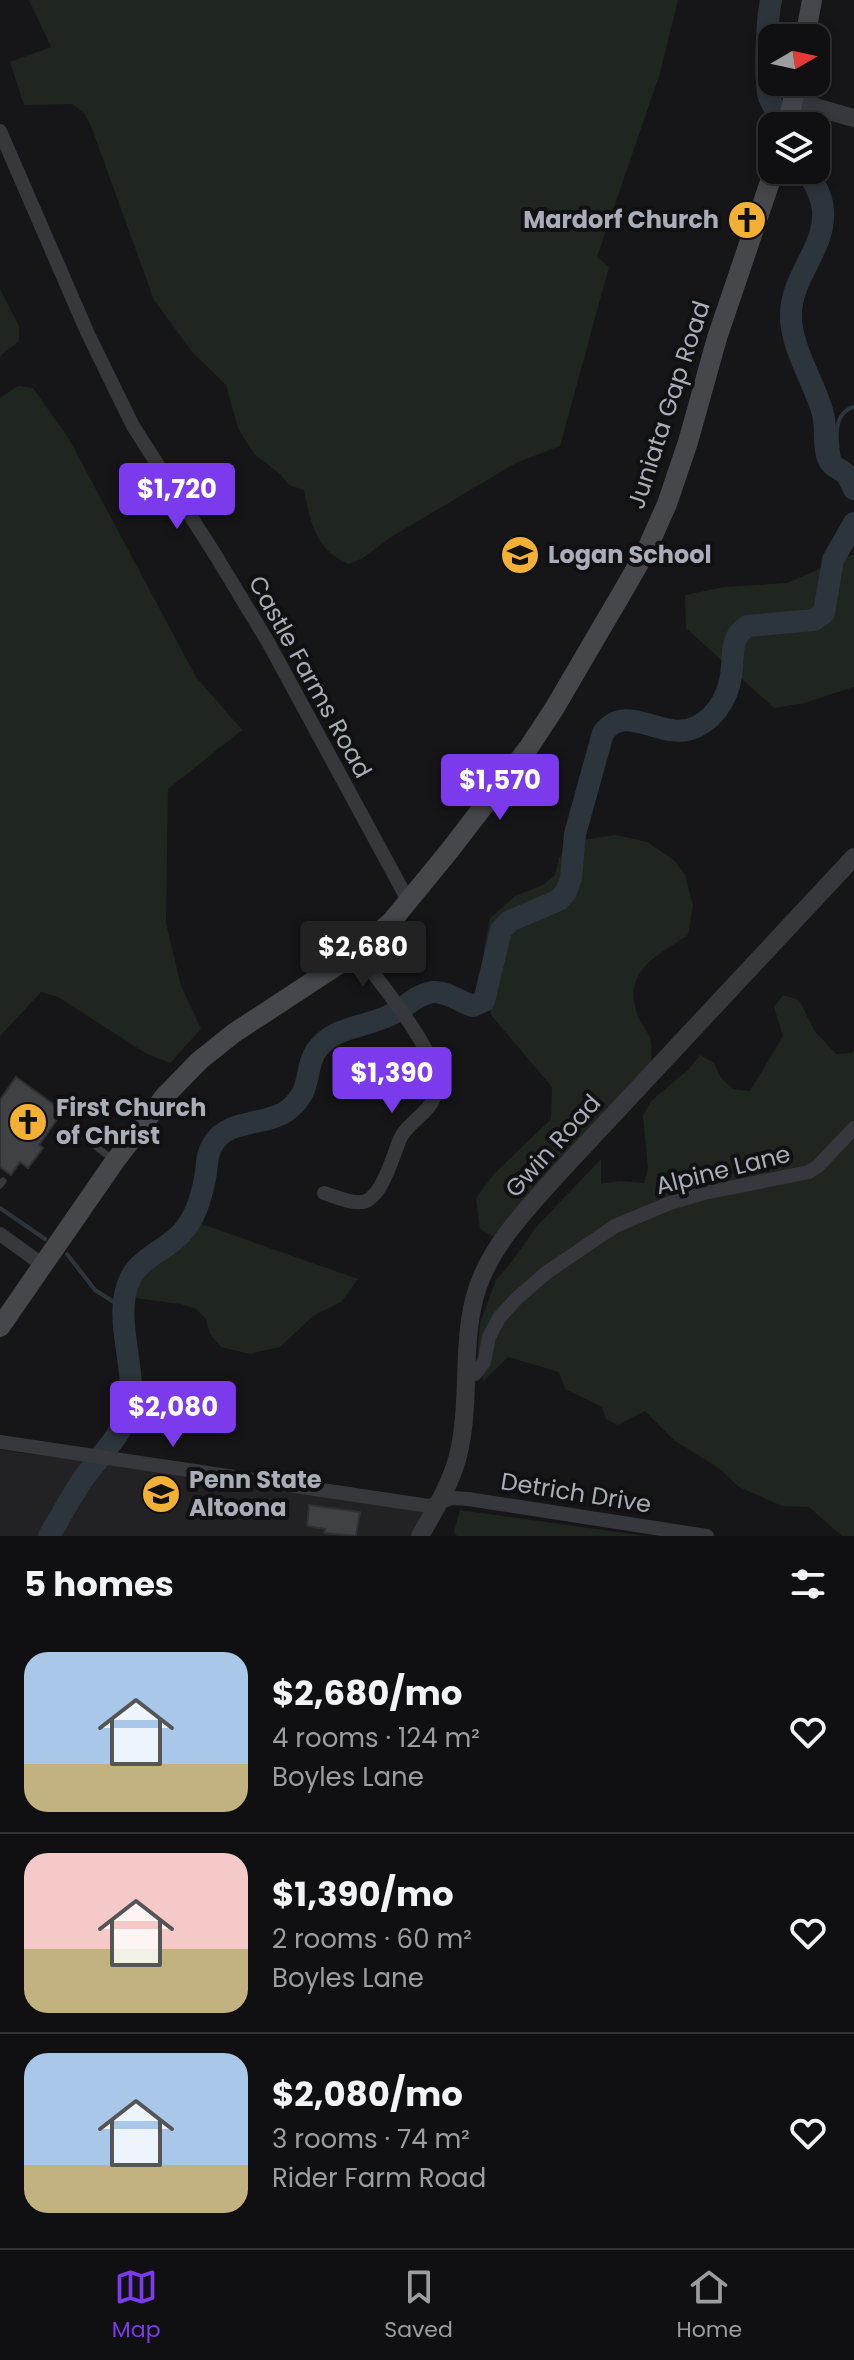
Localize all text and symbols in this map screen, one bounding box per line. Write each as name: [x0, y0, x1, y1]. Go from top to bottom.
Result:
north arrow: [758, 24, 830, 96]
map controls: [758, 24, 830, 184]
button: layers: [758, 112, 830, 184]
church icon: Mardorf Church: [726, 199, 768, 241]
place label: Mardorf Church: [523, 203, 719, 236]
street label: Juniata Gap Road: [619, 297, 718, 513]
pin: $1,720: [112, 463, 242, 531]
text: $1,720: [137, 471, 217, 507]
school or university icon: Logan School: [499, 534, 541, 576]
place label: Logan School: [548, 538, 712, 571]
street label: Castle Farms Road: [241, 570, 380, 784]
pin: $1,570: [435, 754, 565, 822]
text: $1,570: [459, 762, 541, 798]
pin: $2,680: [298, 921, 428, 989]
text: $2,680: [318, 929, 408, 965]
pin: $1,390: [327, 1047, 457, 1115]
text: $1,390: [350, 1055, 434, 1091]
street label: Gwin Road: [497, 1087, 608, 1204]
place label: First Church of Christ: [56, 1091, 206, 1152]
church icon: First Church of Christ: [7, 1101, 49, 1143]
street label: Alpine Lane: [652, 1137, 794, 1202]
pin: $2,080: [108, 1381, 238, 1449]
text: $2,080: [128, 1389, 218, 1425]
place label: Penn State Altoona: [189, 1463, 322, 1524]
street label: Detrich Drive: [498, 1464, 654, 1521]
school or university icon: Penn State Altoona: [140, 1473, 182, 1515]
text: 5 homes: [24, 1560, 174, 1608]
icon: filters: [786, 1562, 830, 1606]
text: $2,680/mo: [272, 1669, 462, 1717]
icon: home: [88, 1684, 184, 1780]
icon: heart: [786, 1710, 830, 1754]
text: 4 rooms · 124 m²: [272, 1720, 480, 1756]
text: Boyles Lane: [272, 1759, 424, 1795]
text: $1,390/mo: [272, 1870, 454, 1918]
icon: home: [88, 1885, 184, 1981]
icon: heart: [786, 1911, 830, 1955]
text: 2 rooms · 60 m²: [272, 1921, 472, 1957]
text: Boyles Lane: [272, 1960, 424, 1996]
text: $2,080/mo: [272, 2070, 463, 2118]
icon: home: [88, 2085, 184, 2181]
icon: heart: [786, 2111, 830, 2155]
text: 3 rooms · 74 m²: [272, 2121, 470, 2157]
text: Rider Farm Road: [272, 2160, 486, 2196]
tab: Map: [112, 2265, 161, 2346]
tab: Saved: [384, 2265, 453, 2346]
tab: Home: [677, 2265, 742, 2346]

